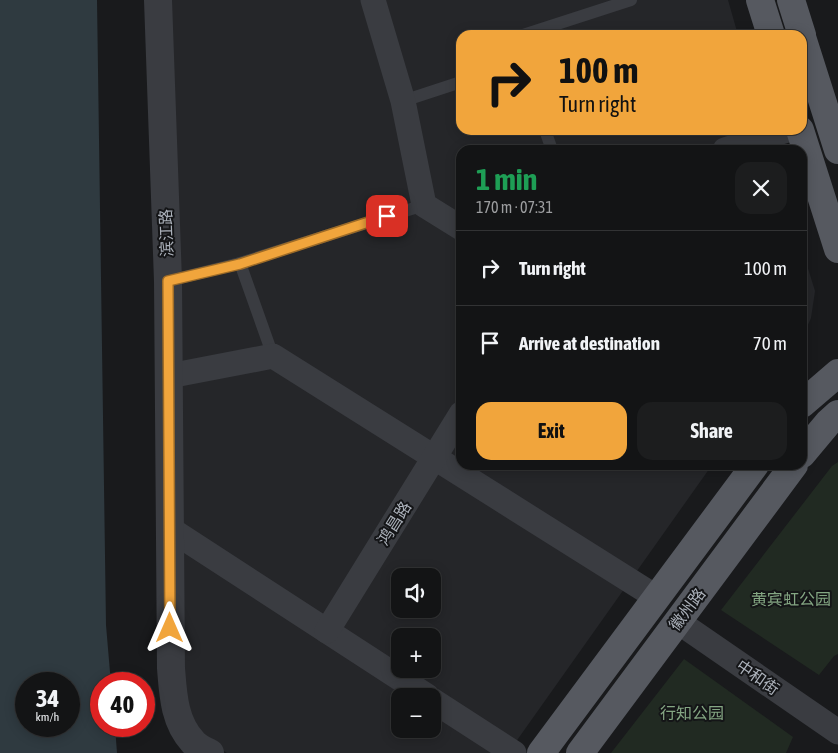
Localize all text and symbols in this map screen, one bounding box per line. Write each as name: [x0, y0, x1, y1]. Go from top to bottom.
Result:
icon: right: [476, 50, 541, 115]
text: 100 m: [559, 50, 638, 90]
text: Turn right: [559, 91, 636, 117]
text: 1 min: [476, 162, 537, 196]
button: close: [735, 162, 787, 214]
pin: [366, 195, 408, 237]
text: 170 m · 07:31: [476, 198, 553, 216]
icon: arrive: [373, 202, 401, 230]
street label: 滨江路: [156, 209, 176, 257]
icon: right: [476, 254, 504, 282]
text: Turn right: [519, 257, 586, 279]
text: 100 m: [744, 257, 787, 279]
icon: arrive: [476, 329, 504, 357]
text: Arrive at destination: [519, 332, 660, 354]
text: 70 m: [753, 332, 787, 354]
button: Exit: [476, 402, 627, 460]
button: Share: [637, 402, 787, 460]
street label: 鸿昌路: [374, 498, 414, 548]
map controls: [391, 568, 441, 738]
button: sound: [391, 568, 441, 618]
street label: 徽州路: [665, 584, 709, 634]
park label: 黄宾虹公园: [751, 590, 831, 608]
position arrow: [143, 601, 195, 653]
button: +: [391, 628, 441, 678]
street label: 中和街: [733, 656, 783, 698]
speed limit sign: 40: [90, 672, 155, 737]
text: 34: [36, 684, 59, 712]
button: −: [391, 688, 441, 738]
park label: 行知公园: [660, 704, 724, 722]
text: km/h: [36, 710, 59, 724]

